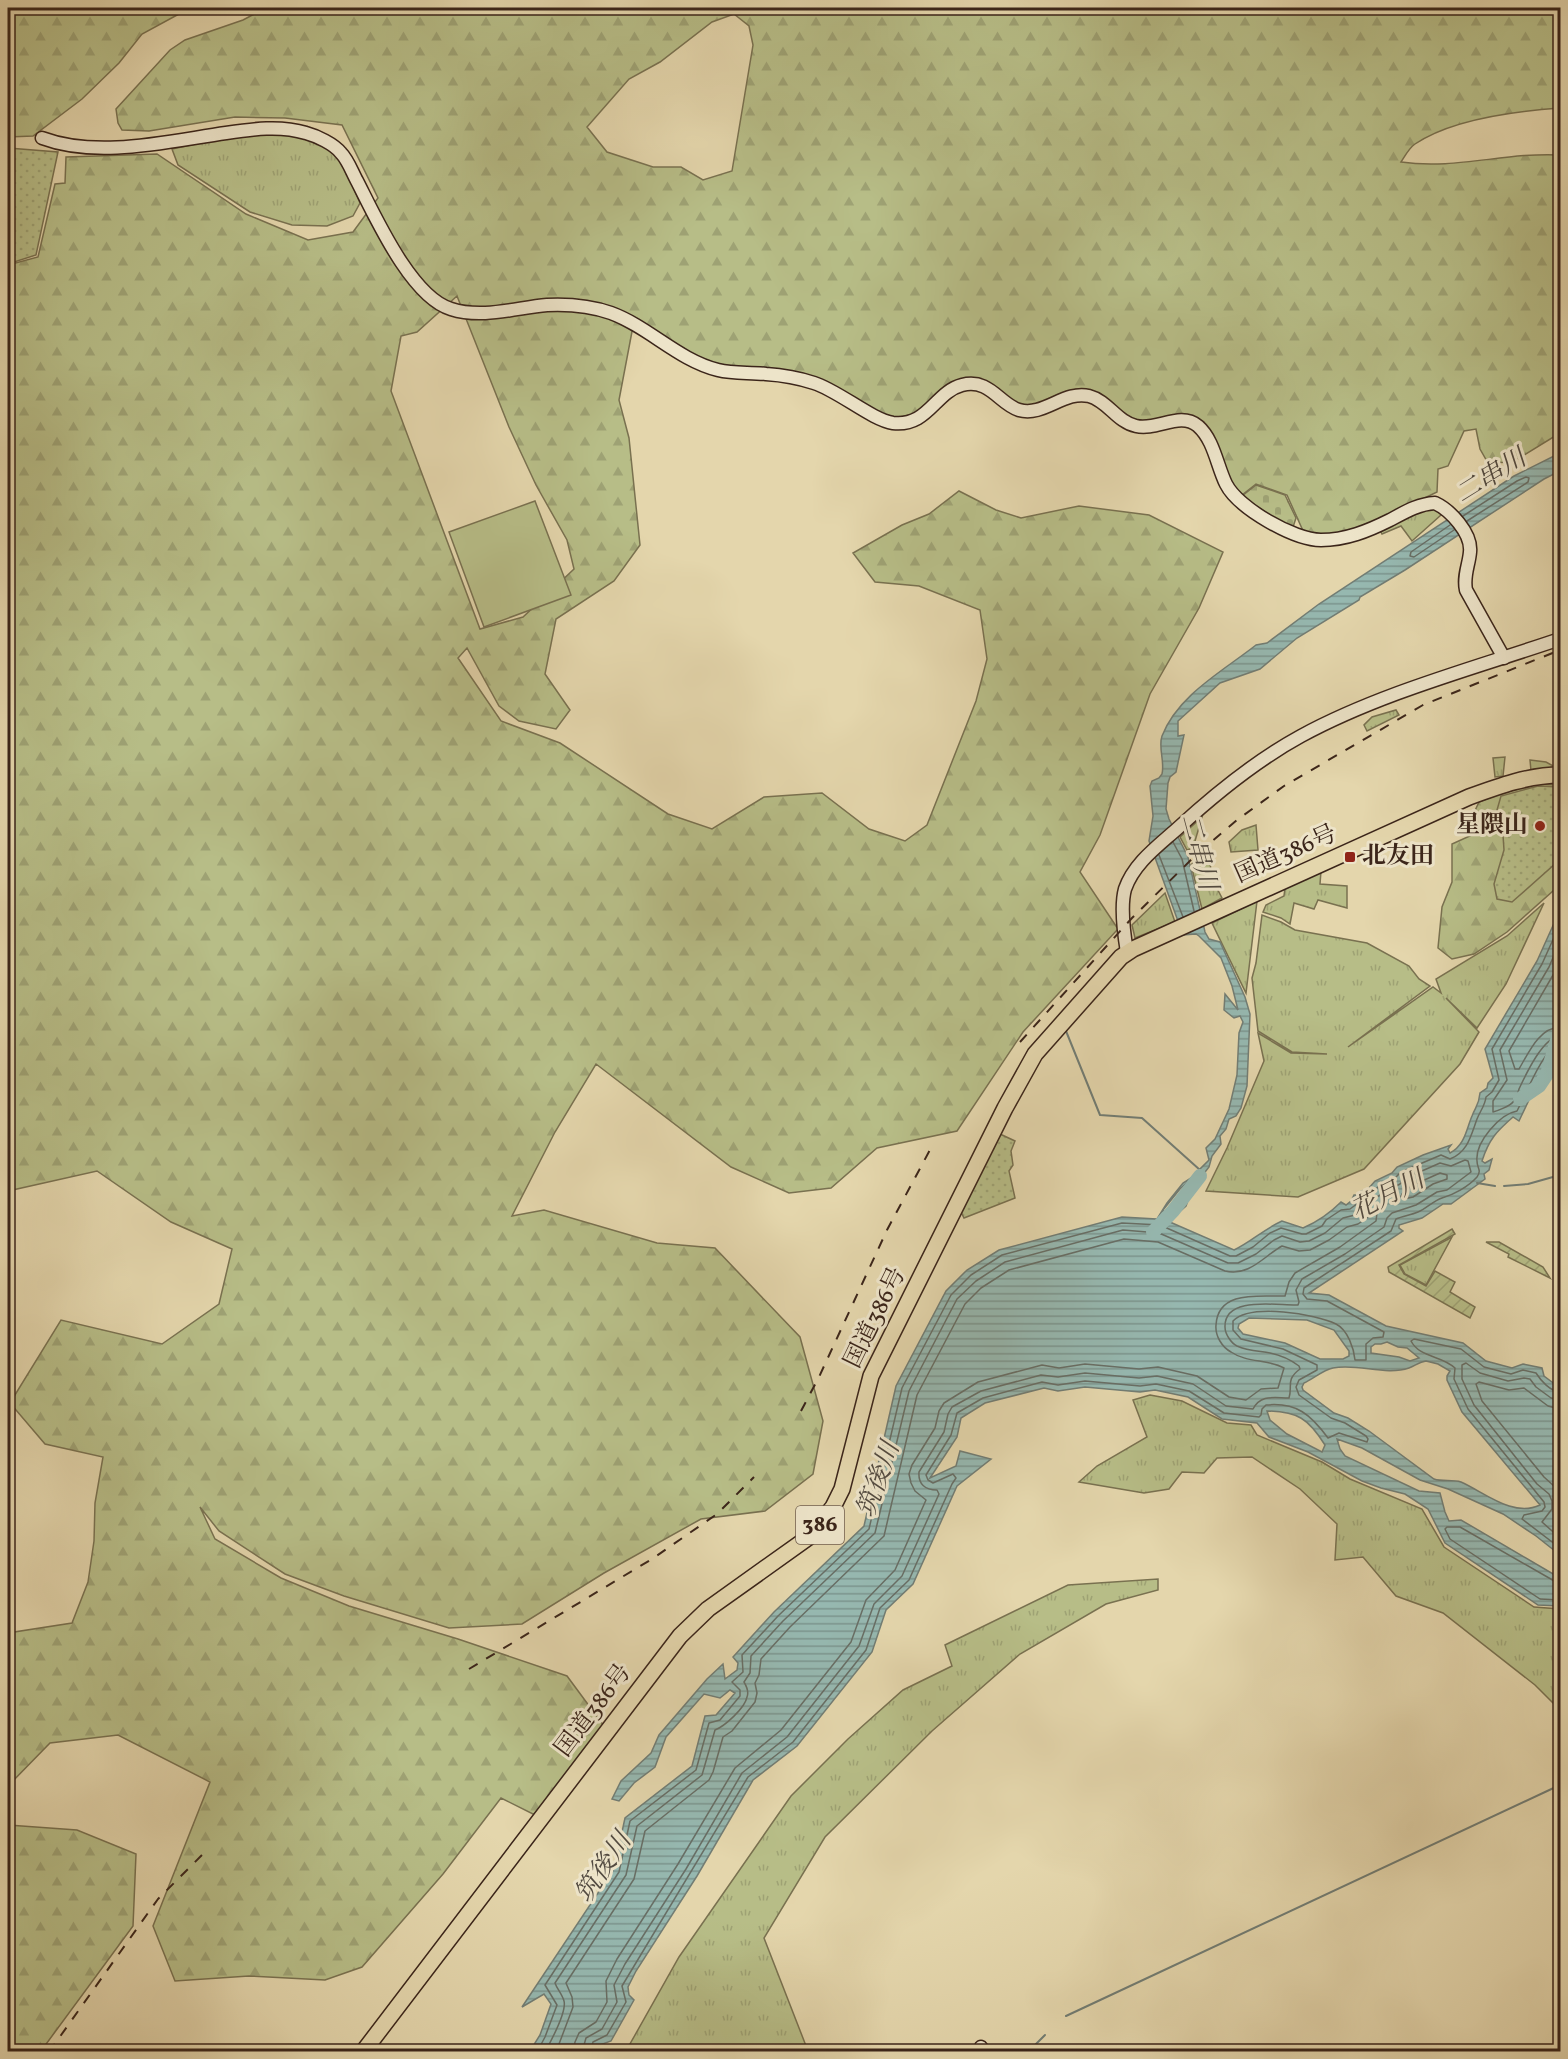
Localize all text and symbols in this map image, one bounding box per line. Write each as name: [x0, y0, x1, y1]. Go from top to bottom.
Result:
water label: 二串川: [1448, 439, 1536, 513]
place label: 星隈山: [1456, 809, 1528, 843]
water label: 二串川: [1171, 810, 1226, 897]
street label: 国道386号: [1229, 817, 1343, 893]
marker: 星隈山: [1533, 819, 1547, 833]
place label: 北友田: [1362, 840, 1434, 874]
marker: 北友田: [1343, 850, 1357, 864]
water label: 花月川: [1345, 1161, 1434, 1230]
street label: 国道386号: [837, 1262, 915, 1374]
water label: 筑後川: [849, 1434, 910, 1523]
road number: 386: [796, 1506, 844, 1544]
street label: 国道386号: [548, 1657, 640, 1765]
water label: 筑後川: [567, 1823, 642, 1910]

